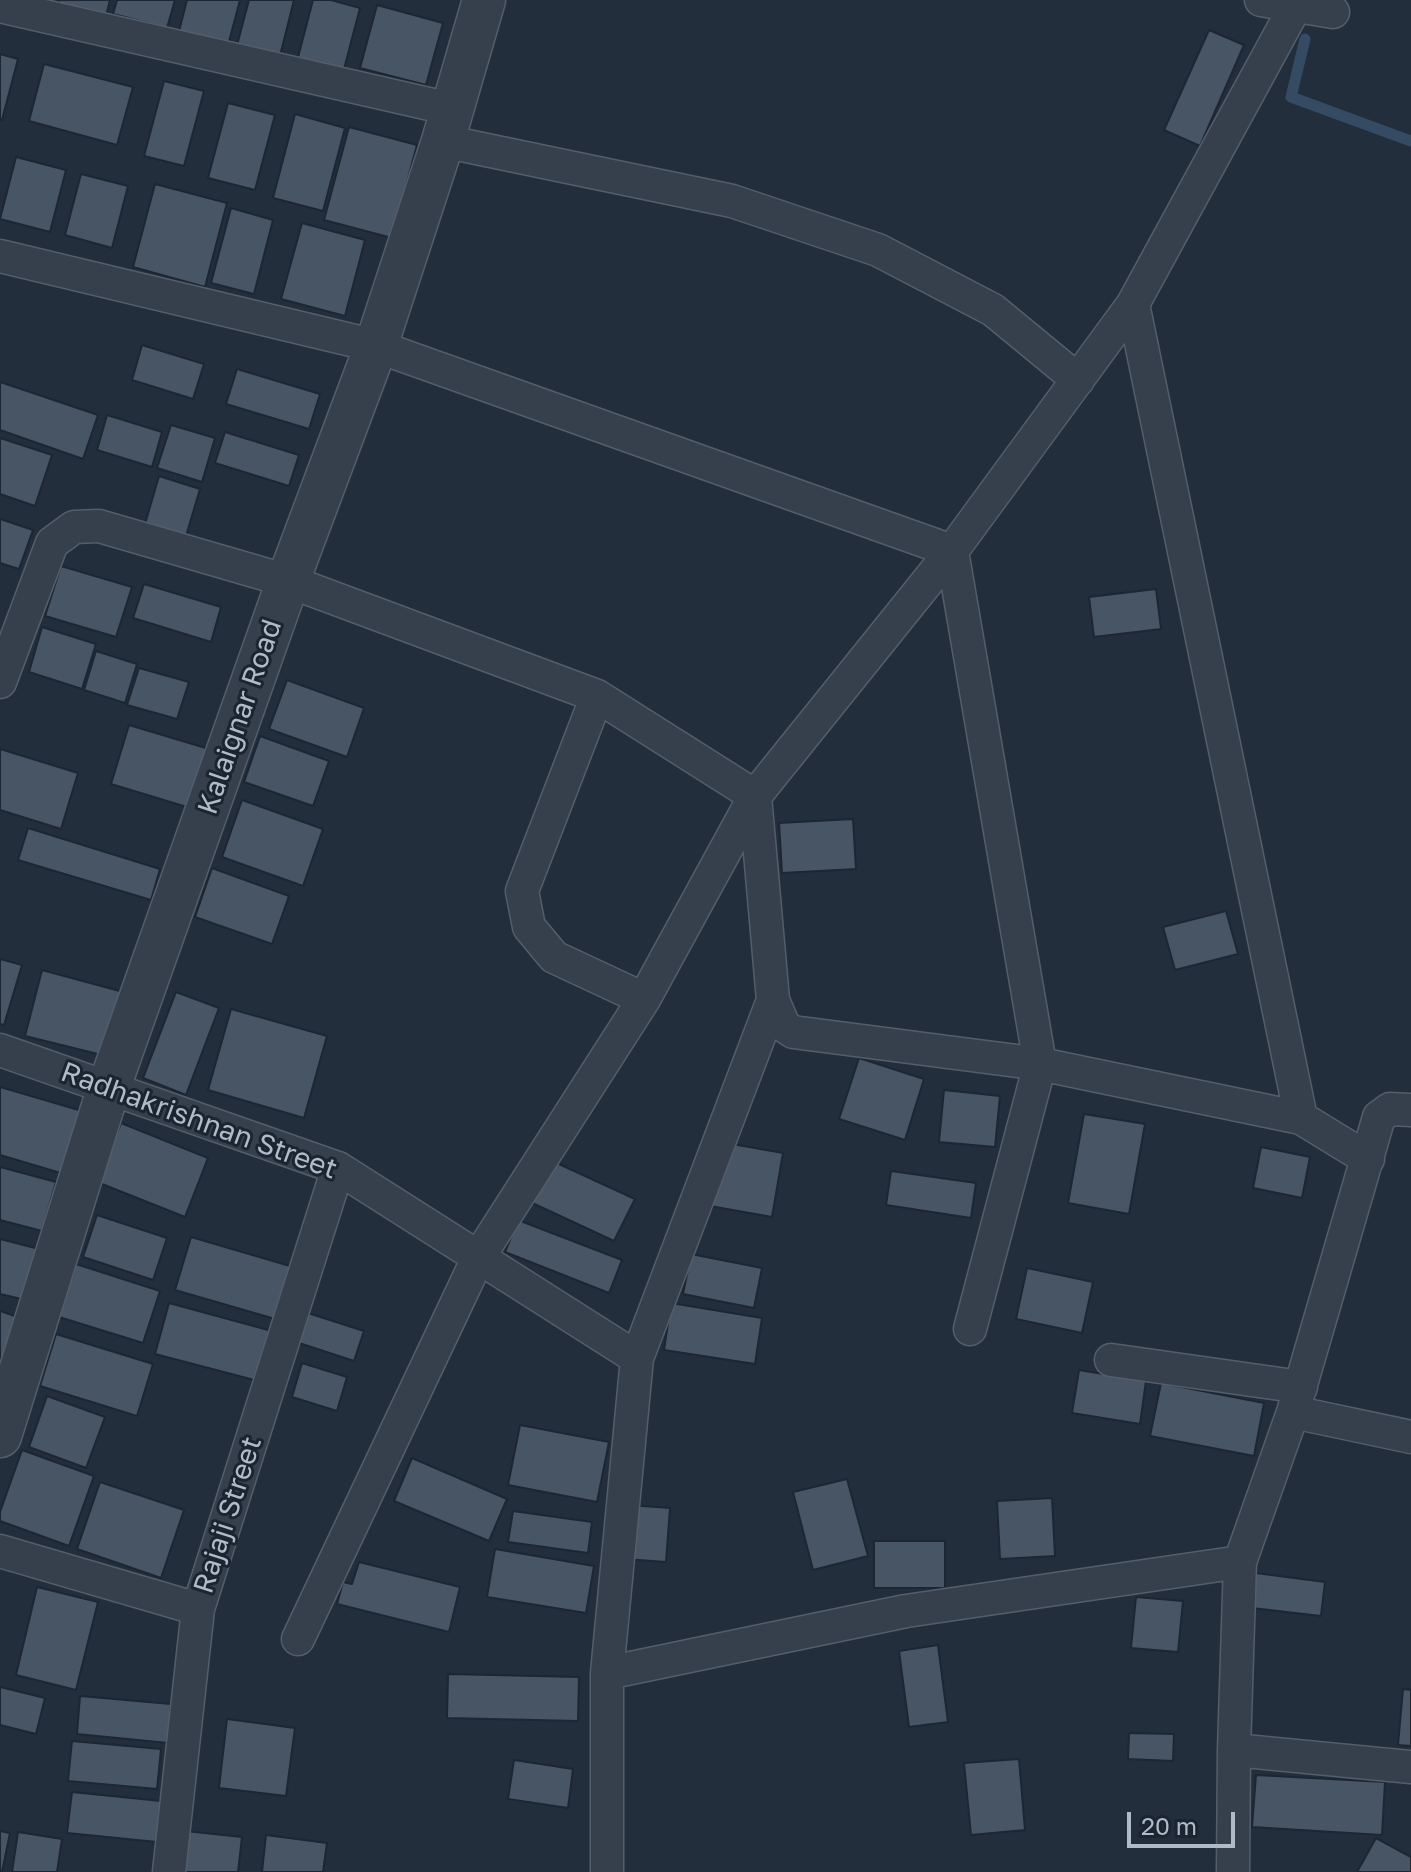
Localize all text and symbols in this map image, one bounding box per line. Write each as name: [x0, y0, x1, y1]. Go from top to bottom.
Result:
street label: Kalaignar Road: [191, 615, 289, 819]
street label: Radhakrishnan Street: [56, 1055, 342, 1187]
street label: Rajaji Street: [187, 1432, 269, 1598]
scale bar: [1131, 1796, 1239, 1846]
text: 20 m: [1141, 1811, 1197, 1840]

